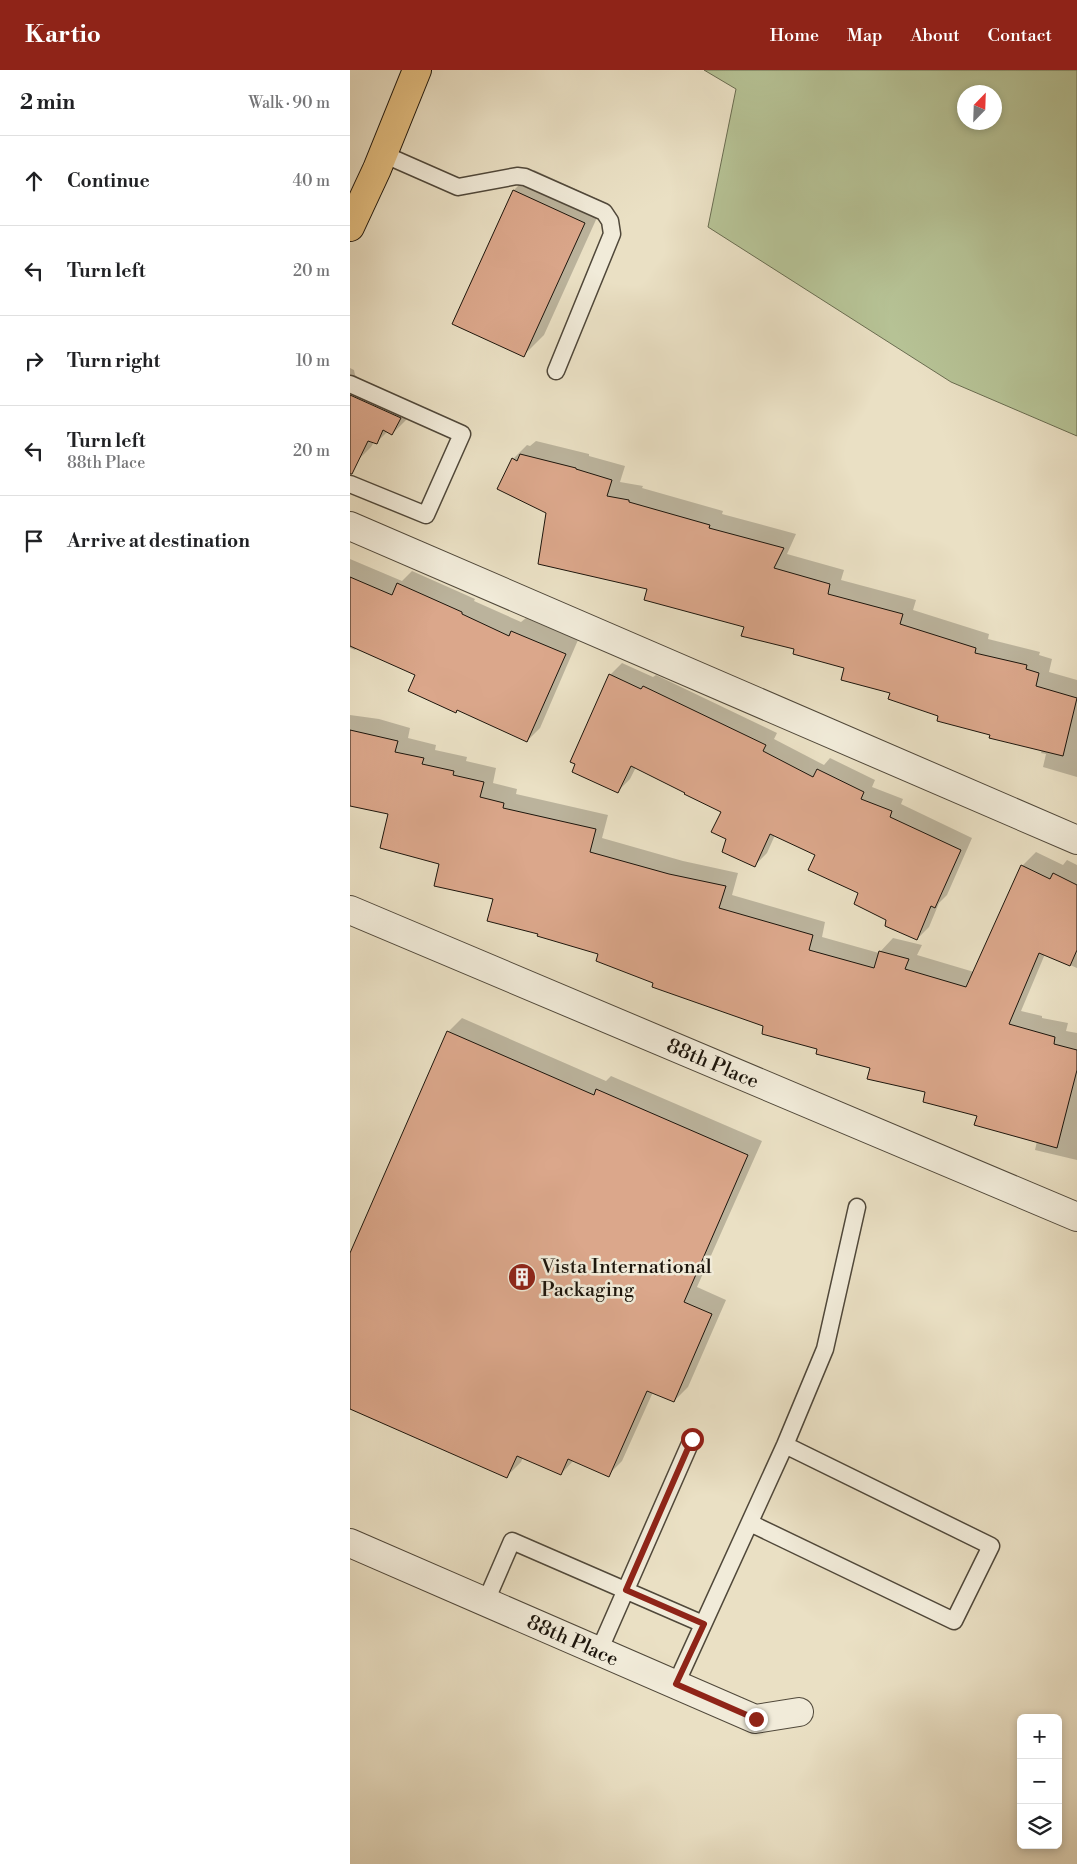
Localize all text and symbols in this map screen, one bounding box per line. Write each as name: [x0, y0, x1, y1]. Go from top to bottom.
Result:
text: Kartio: [25, 20, 101, 50]
text: Home: [770, 24, 819, 47]
text: Map: [847, 24, 883, 47]
text: About: [911, 24, 960, 47]
text: Contact: [988, 24, 1052, 47]
north arrow: [957, 85, 1002, 130]
text: 2 min: [20, 90, 75, 116]
text: Walk · 90 m: [248, 93, 330, 113]
icon: ahead: [20, 167, 48, 195]
text: Continue: [67, 169, 150, 193]
text: 40 m: [293, 171, 330, 191]
icon: left: [20, 257, 48, 285]
text: Turn left: [67, 259, 146, 283]
text: 20 m: [293, 261, 330, 281]
icon: right: [20, 347, 48, 375]
text: Turn right: [67, 349, 160, 373]
text: 10 m: [296, 351, 330, 371]
text: Turn left: [67, 429, 146, 453]
icon: left: [20, 437, 48, 465]
text: 20 m: [293, 441, 330, 461]
text: 88th Place: [67, 453, 145, 473]
icon: arrive: [20, 527, 48, 555]
text: Arrive at destination: [67, 529, 250, 553]
street label: 88th Place: [663, 1034, 762, 1095]
place label: Vista International Packaging: [540, 1255, 712, 1303]
building icon: Vista International Packaging: [507, 1262, 537, 1292]
route start: [681, 1428, 704, 1451]
street label: 88th Place: [523, 1610, 622, 1673]
route end: [745, 1708, 768, 1731]
map controls: [1017, 1714, 1062, 1849]
button: +: [1017, 1714, 1062, 1759]
button: −: [1017, 1759, 1062, 1804]
button: layers: [1017, 1804, 1062, 1849]

